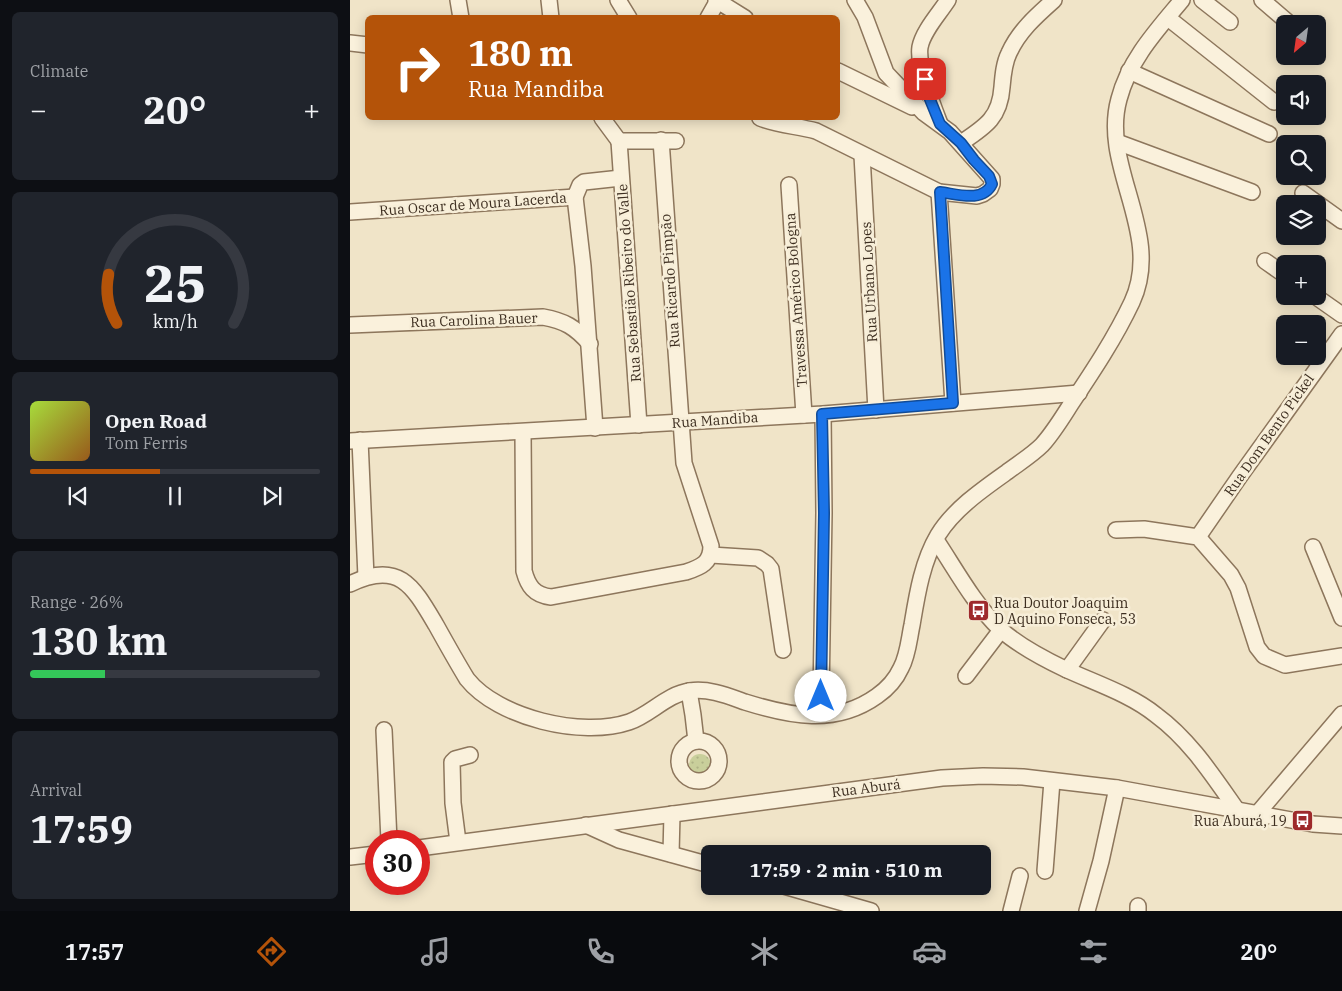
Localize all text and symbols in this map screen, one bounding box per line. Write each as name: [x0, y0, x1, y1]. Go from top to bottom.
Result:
north arrow: [1276, 15, 1326, 65]
map controls: [1276, 15, 1326, 365]
text: 180 m: [468, 30, 573, 76]
icon: right: [385, 35, 450, 100]
pin: [904, 58, 946, 100]
text: Climate: [30, 61, 88, 81]
icon: arrive: [911, 65, 939, 93]
text: Rua Mandiba: [468, 74, 604, 103]
button: sound: [1276, 75, 1326, 125]
text: 20°: [143, 85, 207, 134]
text: −: [30, 91, 47, 128]
text: +: [303, 91, 320, 128]
button: search: [1276, 135, 1326, 185]
street label: Rua Sebastião Ribeiro do Valle: [613, 183, 645, 383]
street label: Rua Oscar de Moura Lacerda: [379, 188, 568, 220]
button: layers: [1276, 195, 1326, 245]
street label: Travessa Américo Bologna: [781, 212, 811, 388]
street label: Rua Ricardo Pimpão: [656, 213, 684, 349]
street label: Rua Urbano Lopes: [857, 221, 881, 343]
text: 25: [144, 249, 206, 316]
button: +: [1276, 255, 1326, 305]
street label: Rua Carolina Bauer: [410, 309, 539, 331]
text: km/h: [152, 310, 198, 333]
button: −: [1276, 315, 1326, 365]
street label: Rua Dom Bento Pickel: [1220, 370, 1318, 500]
street label: Rua Mandiba: [671, 408, 759, 432]
text: Open Road: [105, 409, 207, 433]
text: Tom Ferris: [105, 433, 188, 453]
icon: previous: [64, 482, 92, 510]
icon: pause: [161, 482, 189, 510]
icon: next: [258, 482, 286, 510]
text: Range · 26%: [30, 592, 123, 612]
place label: Rua Doutor Joaquim D Aquino Fonseca, 53: [994, 594, 1136, 628]
bus stop icon: Rua Doutor Joaquim D Aquino Fonseca, 53: [966, 599, 990, 623]
text: 130 km: [30, 616, 168, 665]
position arrow: [794, 669, 846, 721]
street label: Rua Aburá: [830, 775, 902, 801]
text: Arrival: [30, 780, 82, 800]
text: 17:59: [30, 804, 133, 853]
bus stop icon: Rua Aburá, 19: [1291, 809, 1315, 833]
place label: Rua Aburá, 19: [1194, 812, 1287, 830]
speed limit sign: 30: [365, 830, 430, 895]
text: 17:59 · 2 min · 510 m: [750, 858, 942, 882]
icon: directions: [254, 934, 289, 969]
icon: music: [418, 934, 453, 969]
icon: phone: [583, 934, 618, 969]
icon: climate: [747, 934, 782, 969]
icon: car: [912, 934, 947, 969]
icon: filters: [1076, 934, 1111, 969]
text: 17:57: [65, 937, 124, 966]
text: 20°: [1240, 937, 1277, 966]

